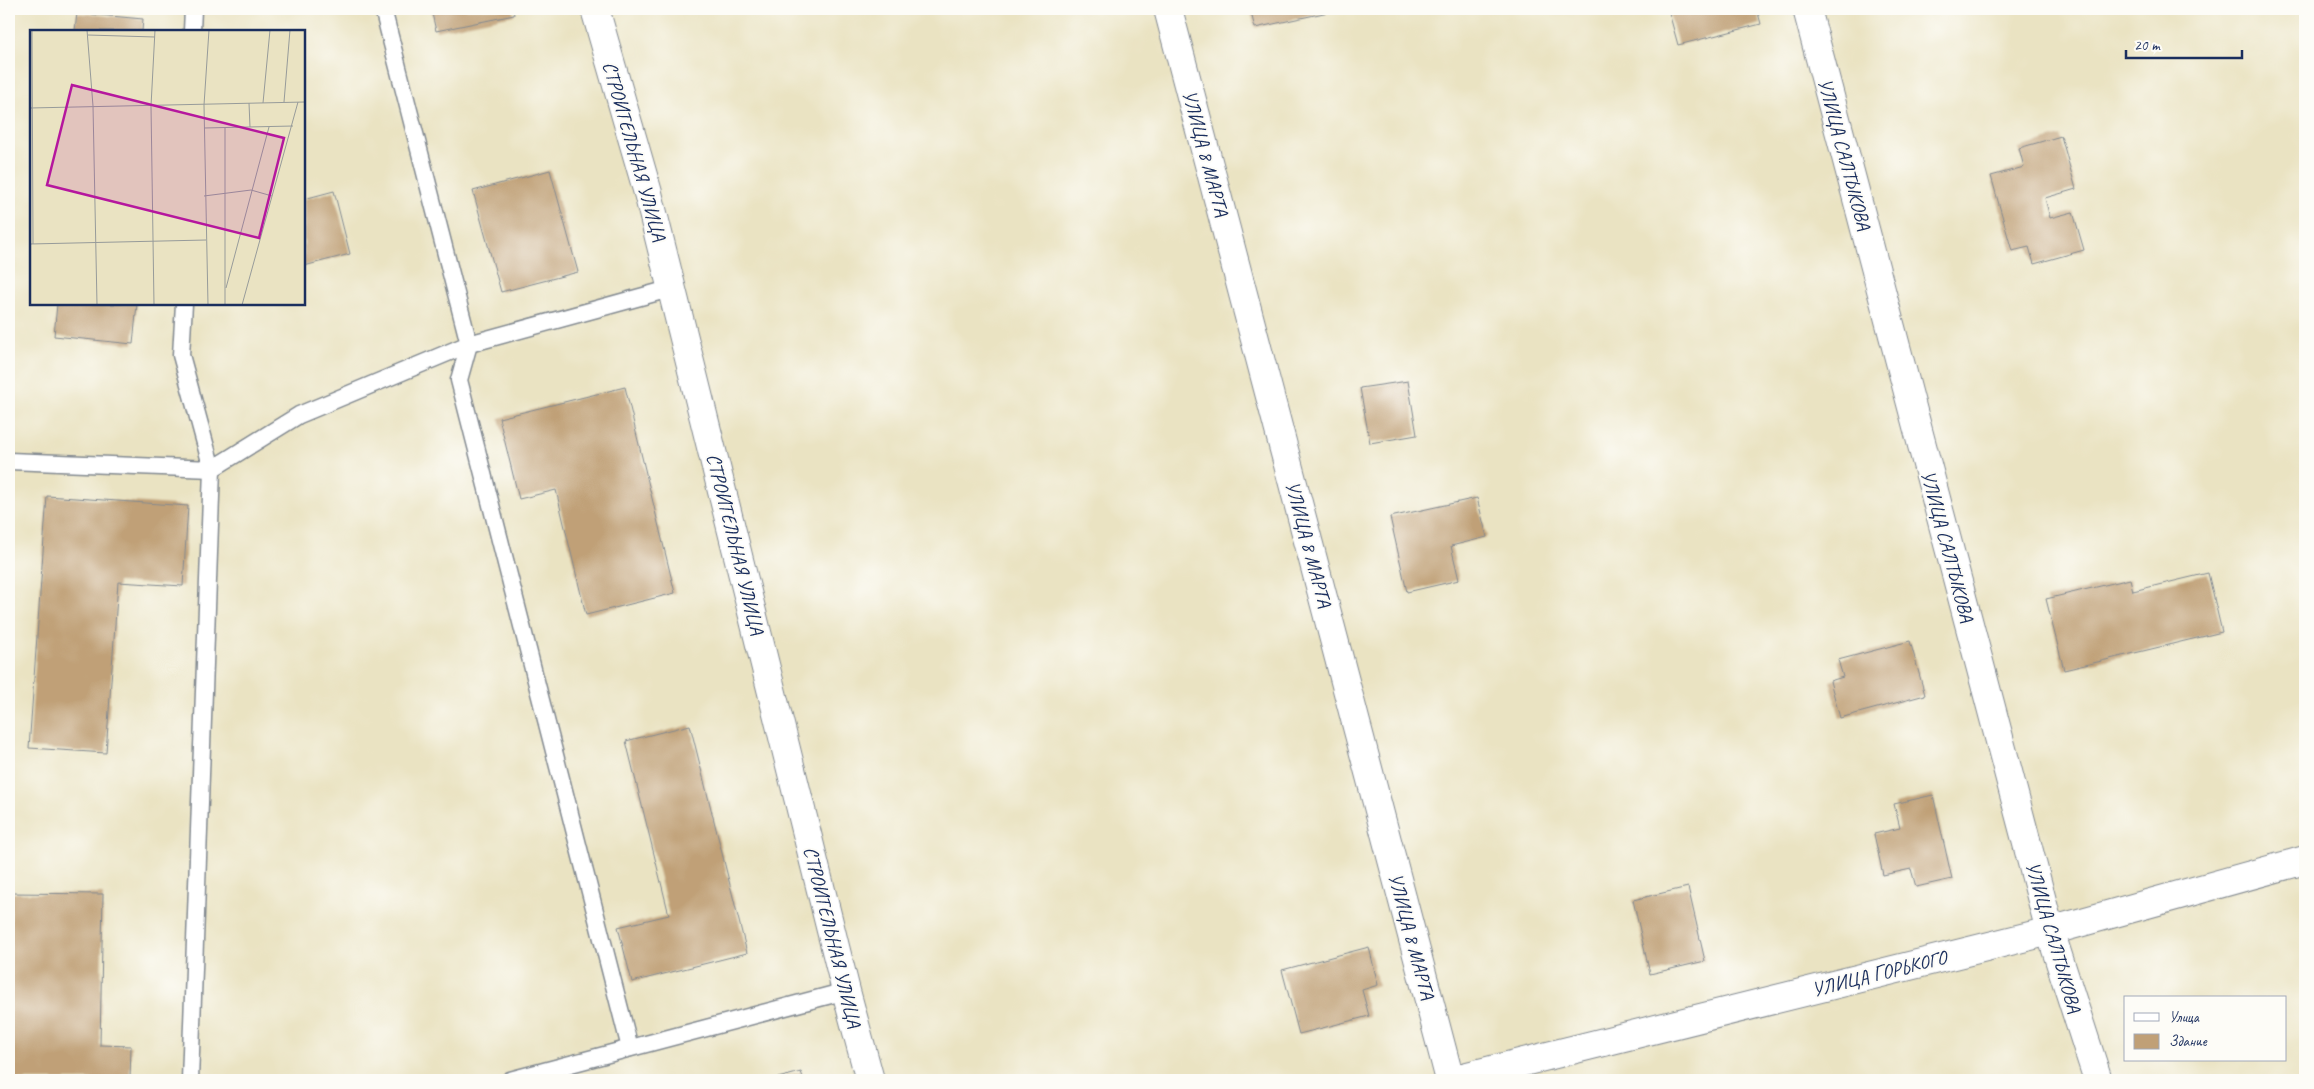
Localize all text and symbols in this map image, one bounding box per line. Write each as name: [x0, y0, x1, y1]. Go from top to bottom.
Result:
scale bar: [2126, 28, 2243, 60]
inset map: [30, 30, 305, 305]
text: 20 m: [2134, 36, 2161, 55]
street label: СТРОИТЕЛЬНАЯ УЛИЦА: [597, 58, 672, 245]
street label: УЛИЦА САЛТЫКОВА: [1812, 76, 1877, 234]
street label: УЛИЦА 8 МАРТА: [1177, 87, 1235, 220]
street label: СТРОИТЕЛЬНАЯ УЛИЦА: [701, 451, 770, 638]
street label: УЛИЦА САЛТЫКОВА: [1915, 468, 1980, 626]
street label: УЛИЦА 8 МАРТА: [1280, 478, 1338, 611]
street label: СТРОИТЕЛЬНАЯ УЛИЦА: [798, 844, 867, 1031]
street label: УЛИЦА САЛТЫКОВА: [2020, 859, 2087, 1016]
street label: УЛИЦА 8 МАРТА: [1383, 870, 1441, 1003]
street label: УЛИЦА ГОРЬКОГО: [1809, 944, 1951, 1002]
legend: [2124, 996, 2286, 1062]
text: Улица: [2169, 1008, 2200, 1027]
text: Здание: [2169, 1032, 2208, 1051]

